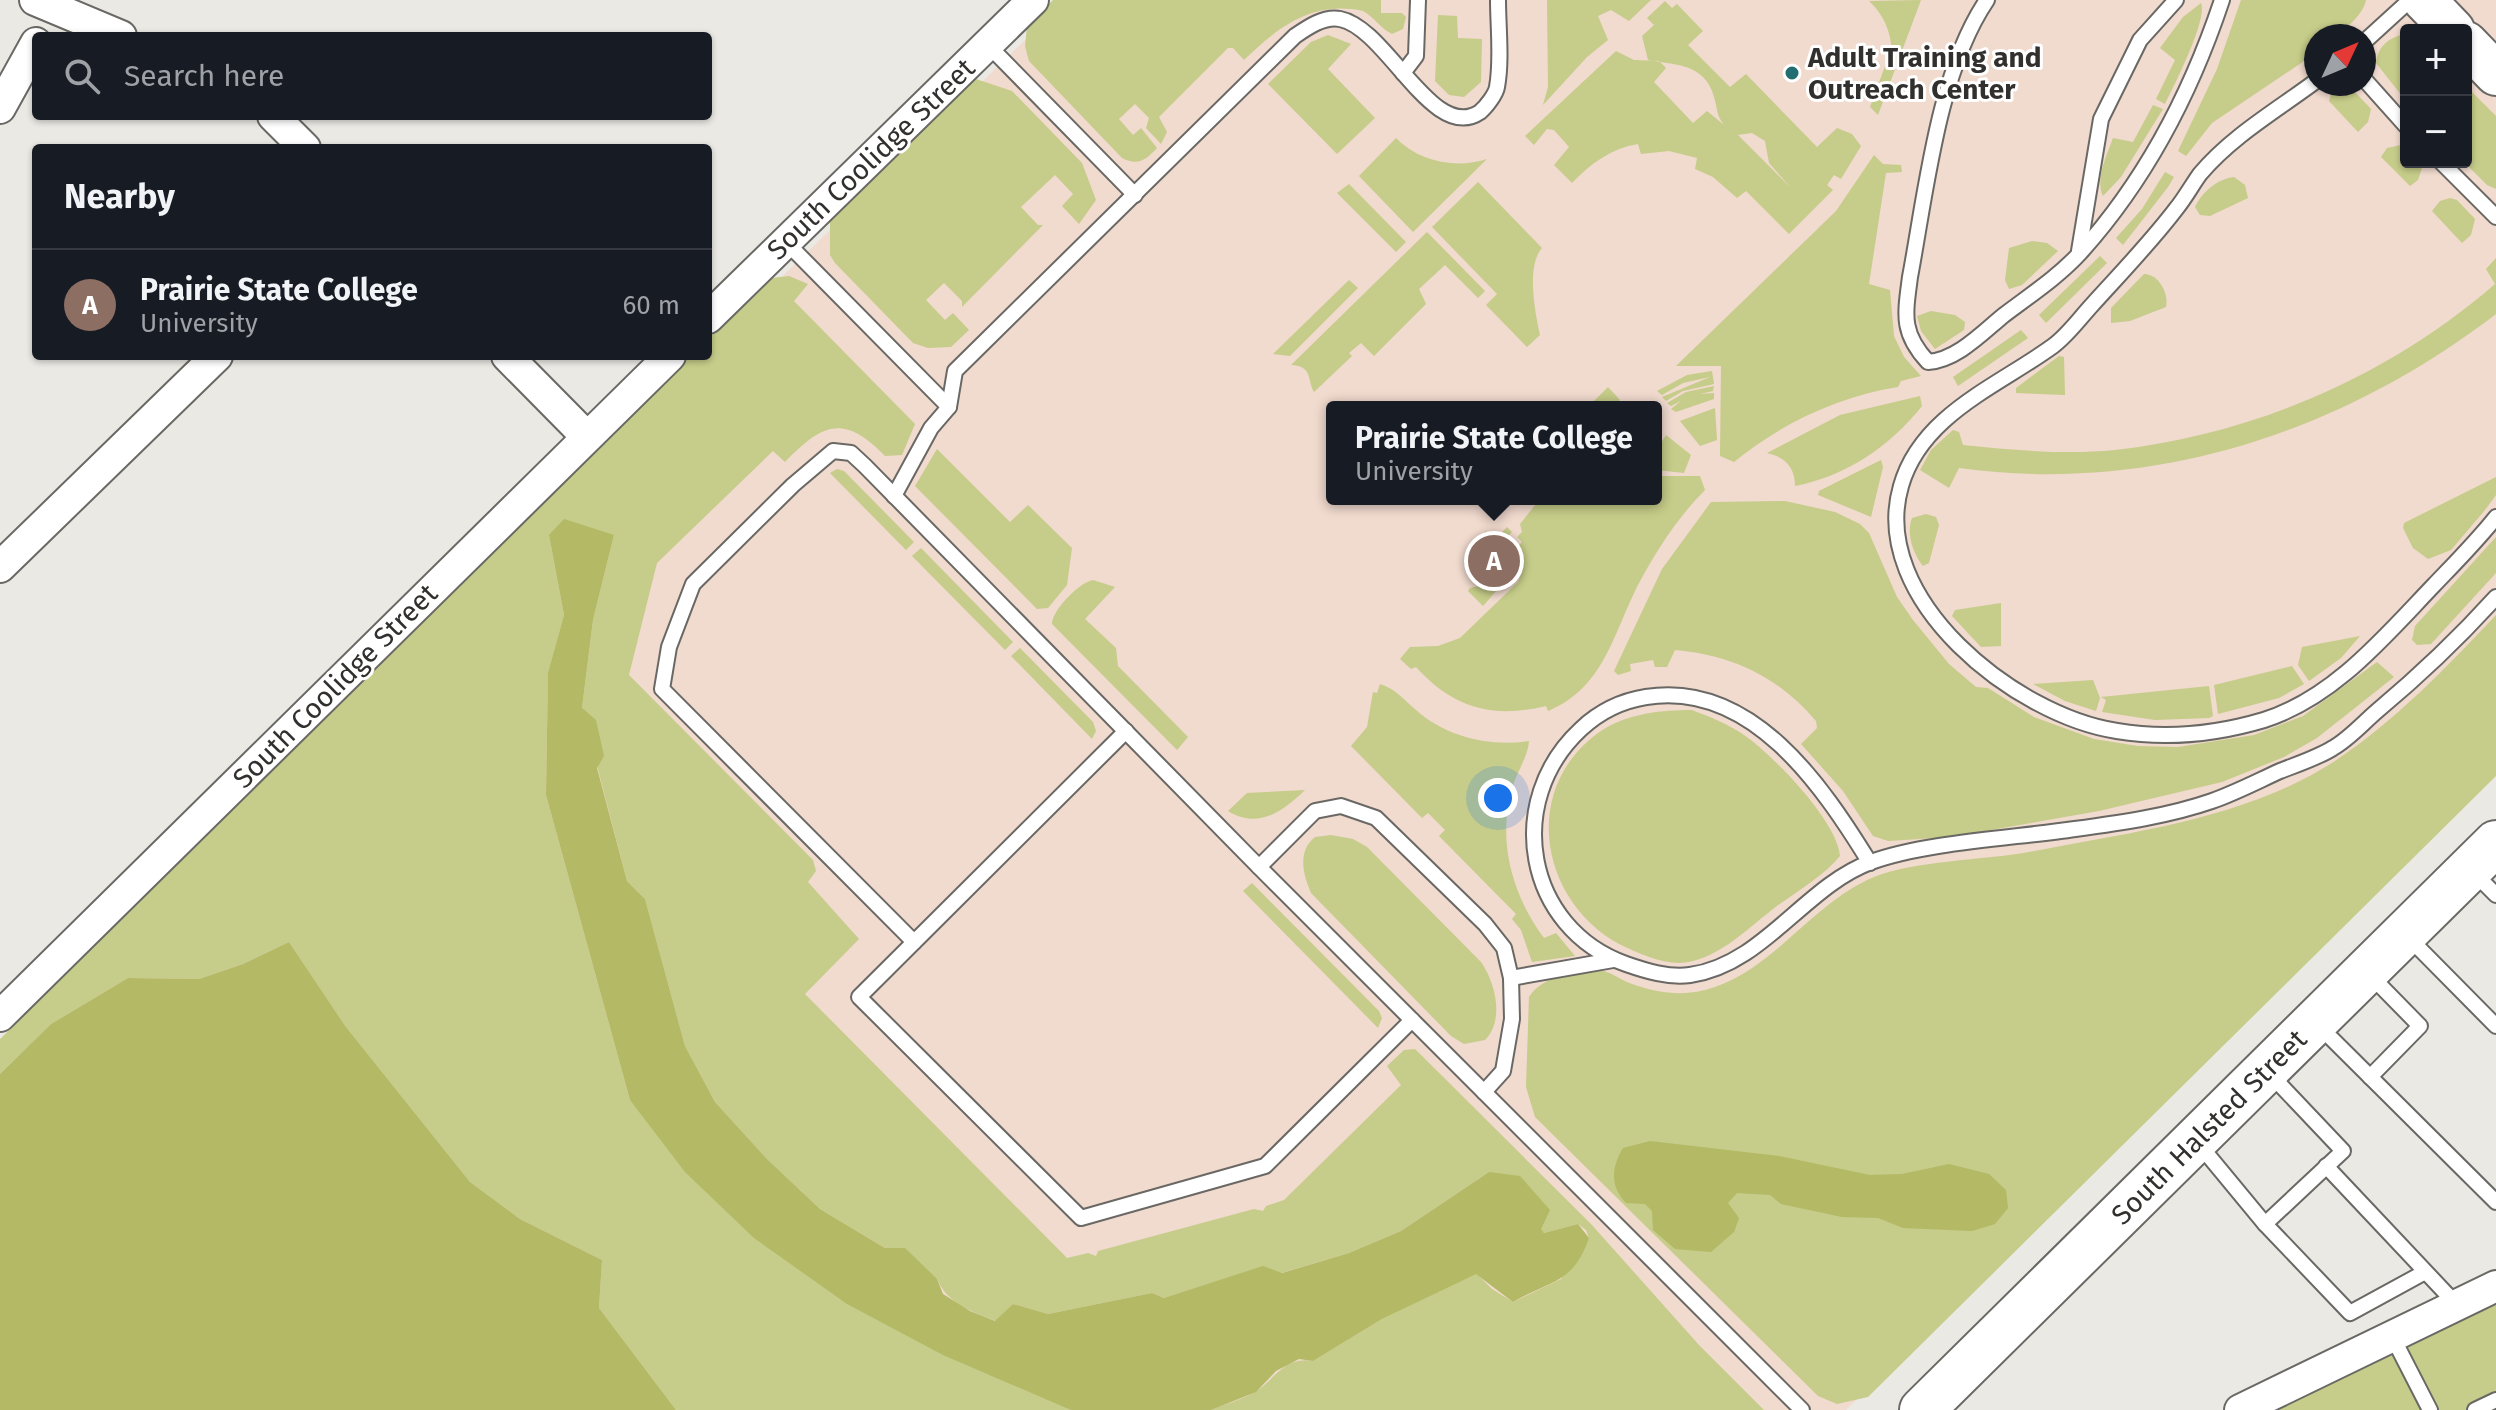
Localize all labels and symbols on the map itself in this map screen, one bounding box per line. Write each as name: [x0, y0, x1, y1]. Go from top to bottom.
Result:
north arrow: [2304, 24, 2376, 96]
place label: Adult Training and Outreach Center: [1807, 41, 2041, 106]
street label: South Coolidge Street: [761, 51, 982, 266]
marker: Adult Training and Outreach Center: [1783, 64, 1801, 82]
pin: A: [1468, 531, 1520, 591]
street label: South Coolidge Street: [226, 576, 445, 795]
your location: [1478, 778, 1518, 818]
street label: South Halsted Street: [2105, 1022, 2314, 1231]

